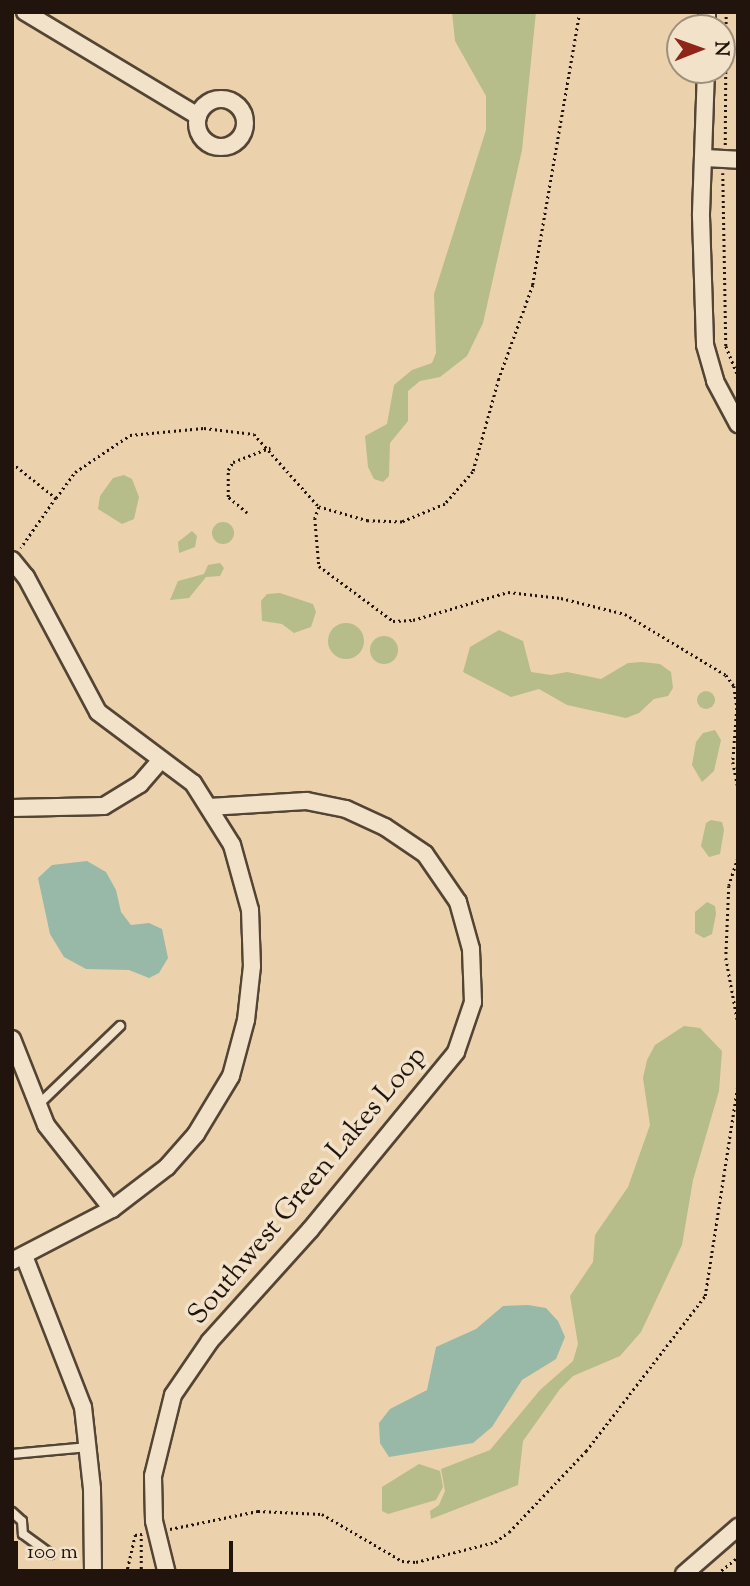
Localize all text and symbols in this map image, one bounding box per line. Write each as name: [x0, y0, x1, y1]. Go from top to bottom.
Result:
north arrow: [666, 14, 736, 84]
text: N: [707, 41, 734, 56]
street label: Southwest Green Lakes Loop: [182, 1040, 434, 1332]
scale bar: [18, 1526, 236, 1570]
text: 100 m: [27, 1538, 78, 1568]

